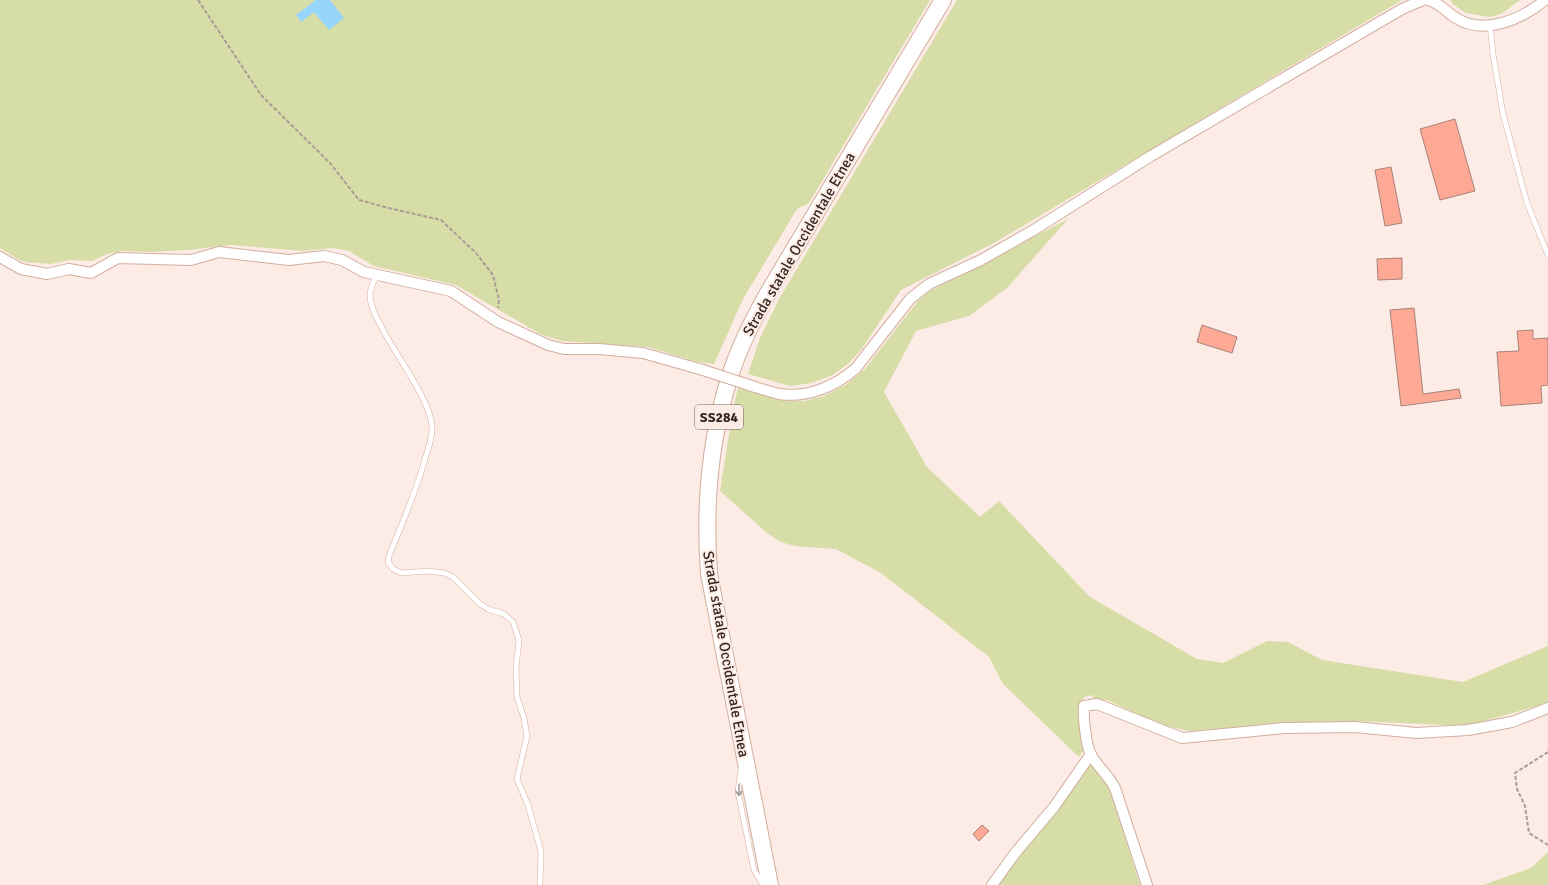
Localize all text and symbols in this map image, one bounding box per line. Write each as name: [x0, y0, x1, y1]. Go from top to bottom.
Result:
street label: Strada statale Occidentale Etnea: [739, 149, 859, 339]
road number: SS284: [695, 405, 743, 429]
street label: Strada statale Occidentale Etnea: [699, 549, 753, 759]
one-way arrow: [735, 783, 743, 796]

